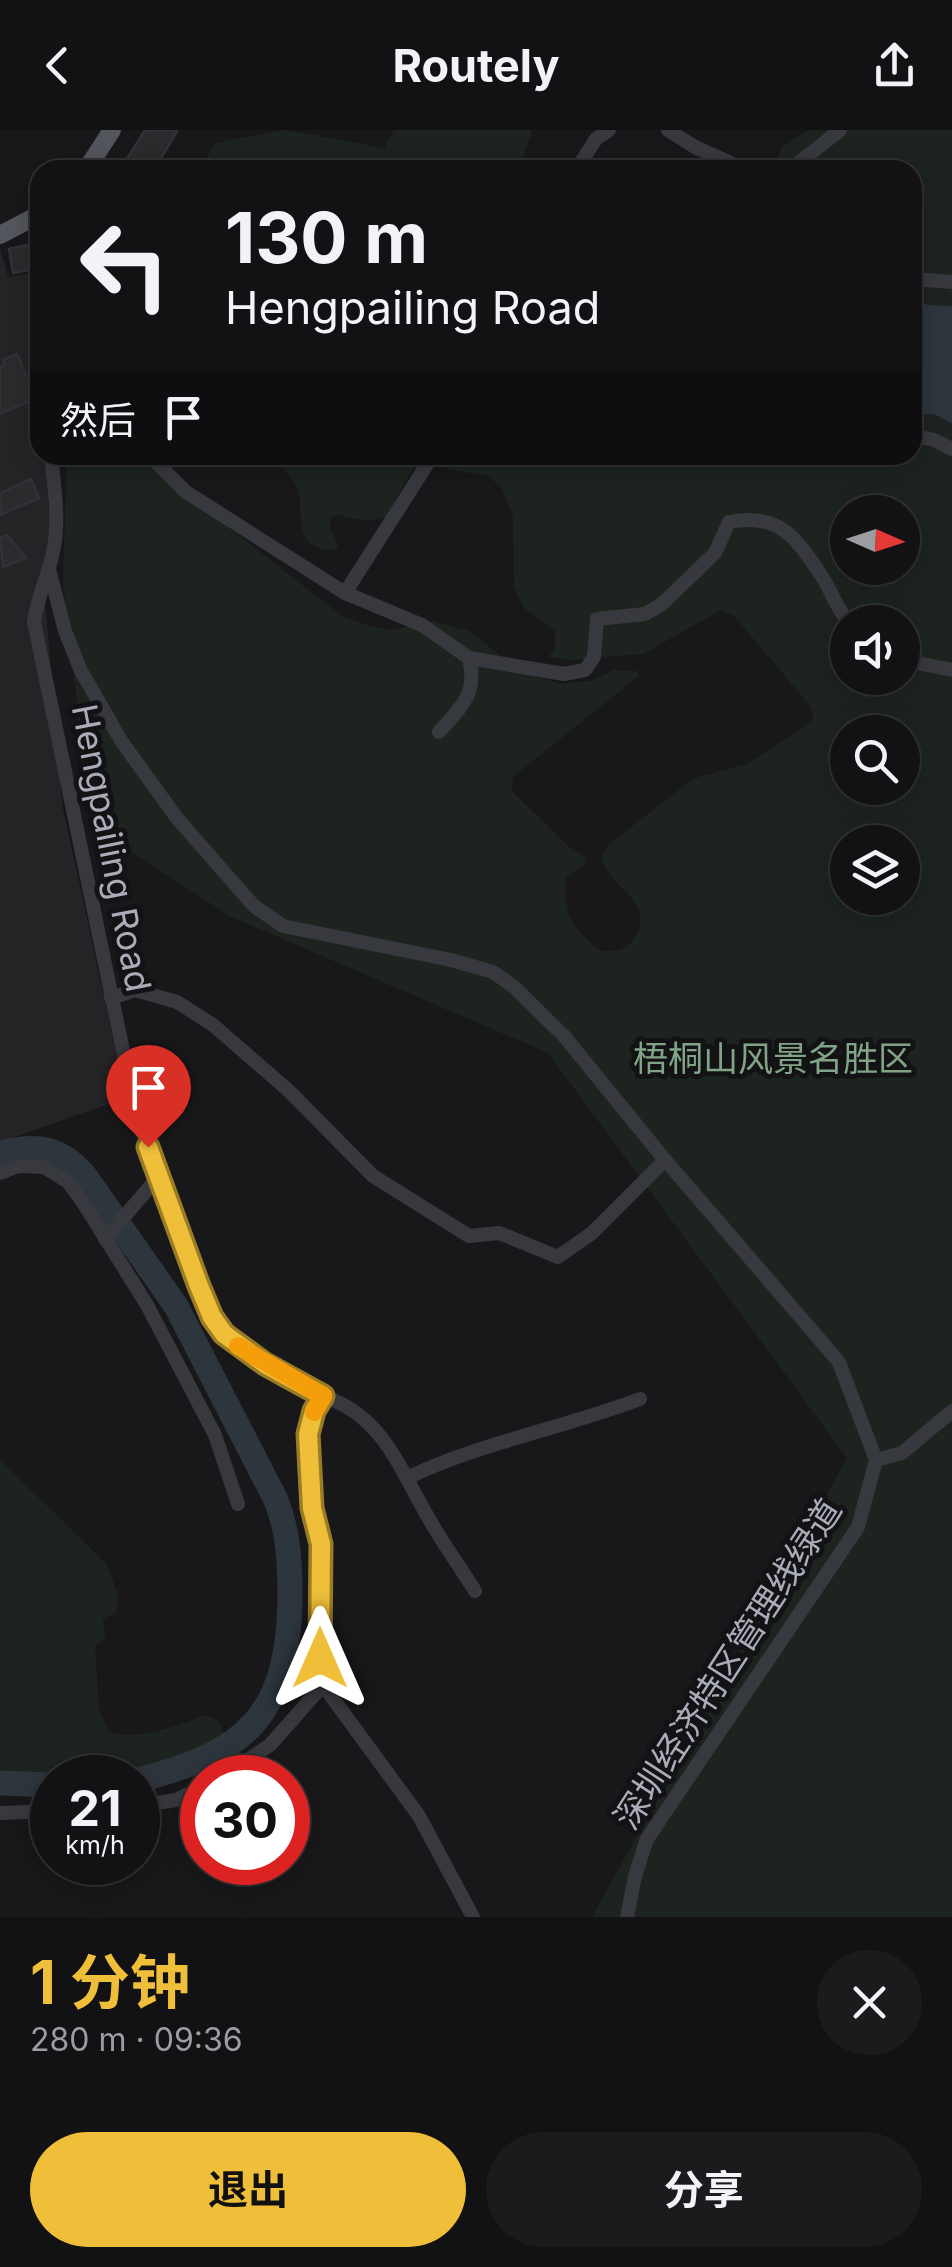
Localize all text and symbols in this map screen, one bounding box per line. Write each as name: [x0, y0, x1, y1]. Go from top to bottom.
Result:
icon: back: [30, 38, 85, 93]
text: Routely: [392, 38, 560, 93]
icon: share: [867, 38, 922, 93]
text: 130 m: [225, 195, 428, 280]
icon: left: [60, 200, 190, 330]
text: Hengpailing Road: [225, 280, 600, 335]
icon: arrive: [156, 390, 211, 445]
text: 然后: [60, 397, 136, 443]
north arrow: [830, 495, 920, 585]
map controls: [830, 495, 920, 915]
button: sound: [830, 605, 920, 695]
street label: Hengpailing Road: [64, 701, 160, 995]
button: search: [830, 715, 920, 805]
button: layers: [830, 825, 920, 915]
park label: 梧桐山风景名胜区: [633, 1037, 913, 1079]
pin: [106, 1045, 191, 1148]
icon: arrive: [121, 1060, 176, 1115]
street label: 深圳经济特区管理线绿道: [605, 1491, 850, 1836]
position arrow: [268, 1606, 372, 1710]
speed limit sign: 30: [180, 1755, 310, 1885]
text: 21: [68, 1778, 122, 1838]
text: km/h: [65, 1830, 125, 1860]
text: 1 分钟: [30, 1946, 190, 2018]
button: close: [817, 1950, 922, 2055]
text: 280 m · 09:36: [30, 2020, 243, 2059]
button: 退出: [30, 2132, 466, 2247]
button: 分享: [486, 2132, 922, 2247]

